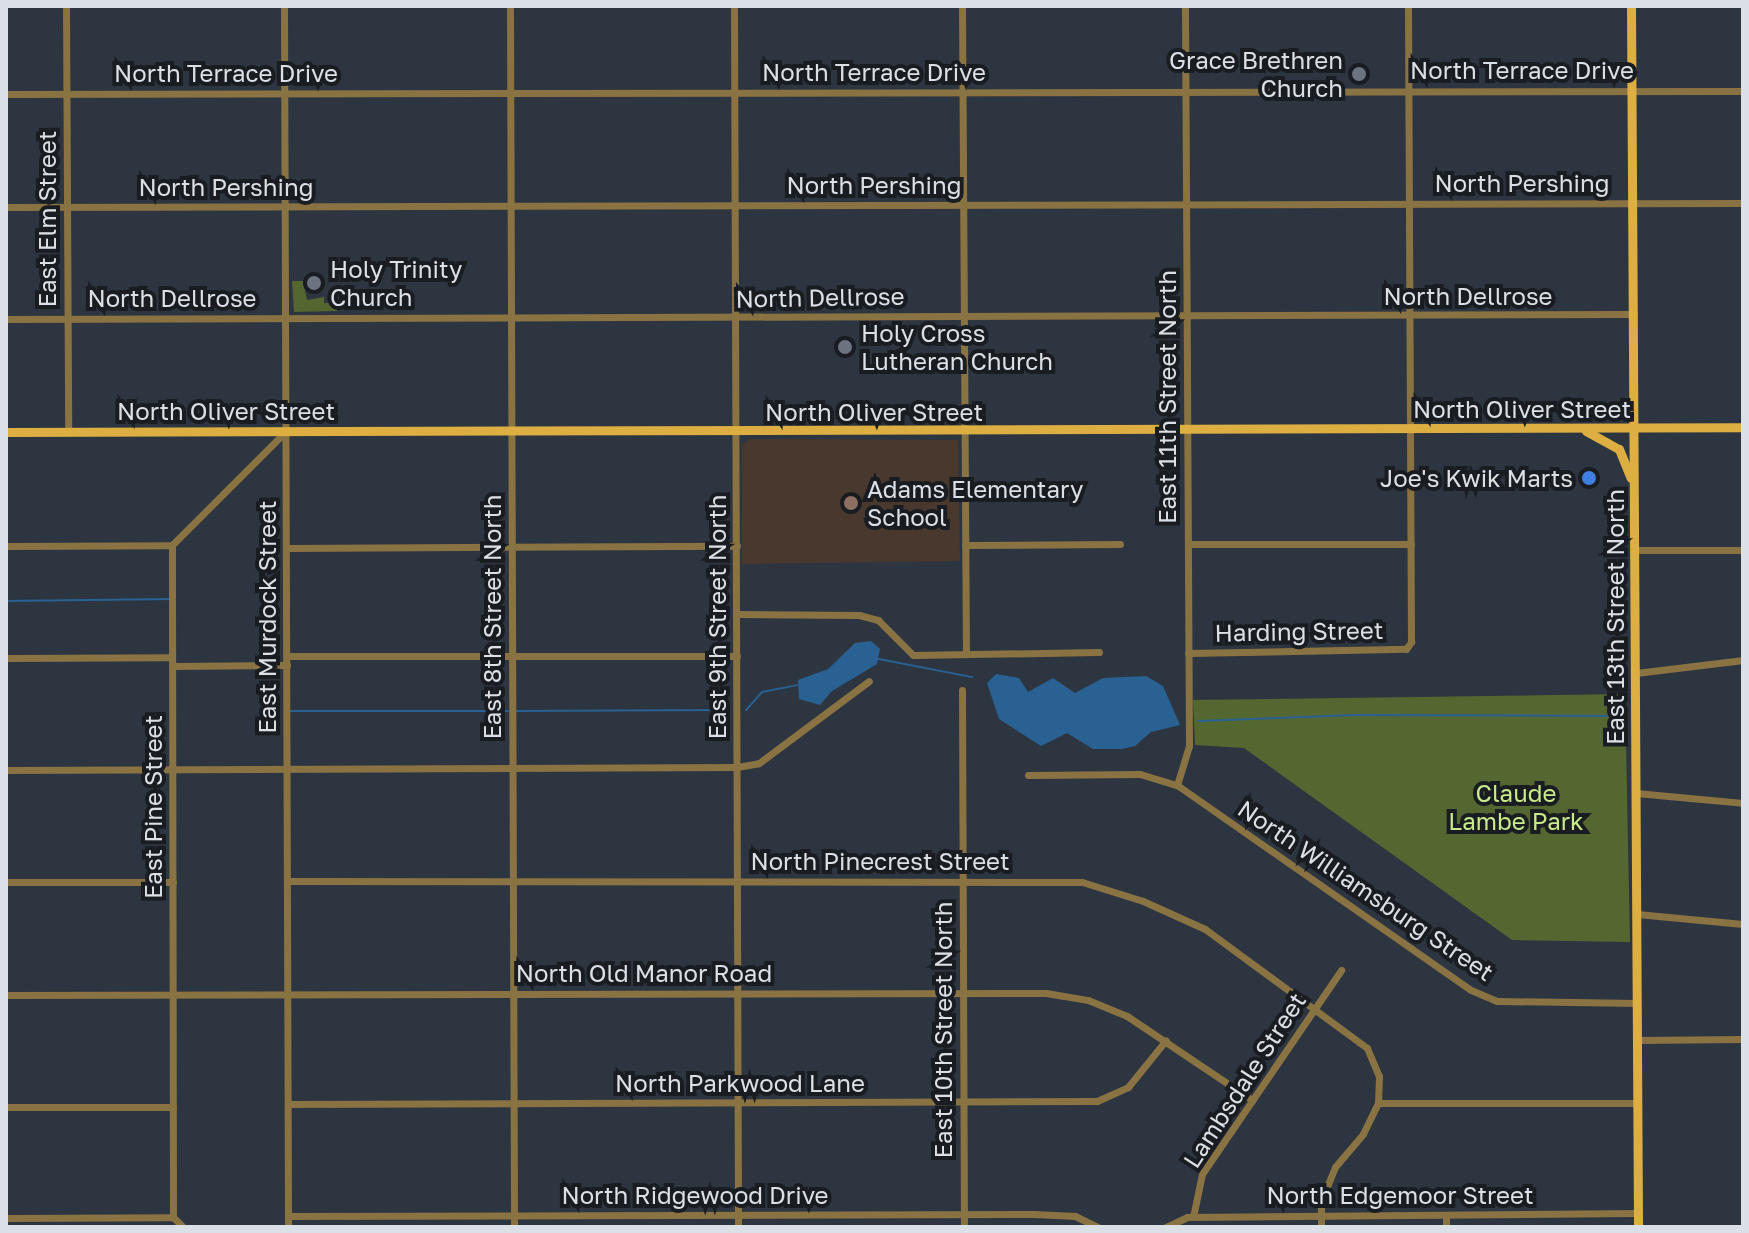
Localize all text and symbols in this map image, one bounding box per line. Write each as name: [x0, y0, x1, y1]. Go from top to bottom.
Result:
place label: Grace Brethren Church: [1169, 46, 1343, 102]
street label: North Terrace Drive: [1410, 56, 1634, 84]
street label: North Terrace Drive: [762, 58, 986, 86]
street label: North Terrace Drive: [114, 59, 338, 87]
marker: Grace Brethren Church: [1350, 65, 1368, 83]
street label: East Elm Street: [33, 131, 61, 307]
street label: North Pershing: [1434, 169, 1610, 197]
street label: North Pershing: [786, 171, 962, 199]
street label: North Pershing: [138, 173, 314, 201]
place label: Holy Trinity Church: [330, 255, 463, 311]
street label: East 11th Street North: [1153, 270, 1181, 524]
marker: Holy Trinity Church: [305, 274, 323, 292]
street label: North Dellrose: [735, 281, 905, 313]
street label: North Dellrose: [1383, 282, 1553, 310]
street label: North Dellrose: [87, 284, 257, 312]
place label: Holy Cross Lutheran Church: [861, 319, 1053, 375]
marker: Holy Cross Lutheran Church: [836, 338, 854, 356]
street label: North Oliver Street: [1413, 395, 1631, 423]
street label: North Oliver Street: [117, 397, 335, 425]
street label: North Oliver Street: [765, 398, 983, 426]
place label: Joe's Kwik Marts: [1380, 464, 1573, 492]
marker: Joe's Kwik Marts: [1580, 469, 1598, 487]
place label: Adams Elementary School: [867, 475, 1083, 531]
street label: East 13th Street North: [1601, 489, 1629, 745]
street label: East 8th Street North: [478, 494, 506, 740]
street label: East 9th Street North: [703, 494, 731, 740]
marker: Adams Elementary School: [842, 494, 860, 512]
street label: East Murdock Street: [253, 500, 281, 734]
street label: Harding Street: [1214, 615, 1384, 647]
street label: East Pine Street: [139, 715, 167, 899]
park label: Claude Lambe Park: [1448, 779, 1584, 835]
street label: North Williamsburg Street: [1233, 794, 1499, 986]
street label: North Pinecrest Street: [750, 847, 1010, 875]
street label: East 10th Street North: [929, 901, 957, 1159]
street label: North Old Manor Road: [516, 959, 772, 987]
street label: Lambsdale Street: [1177, 987, 1311, 1173]
street label: North Parkwood Lane: [615, 1069, 865, 1097]
street label: North Ridgewood Drive: [561, 1181, 829, 1209]
street label: North Edgemoor Street: [1266, 1181, 1534, 1209]

